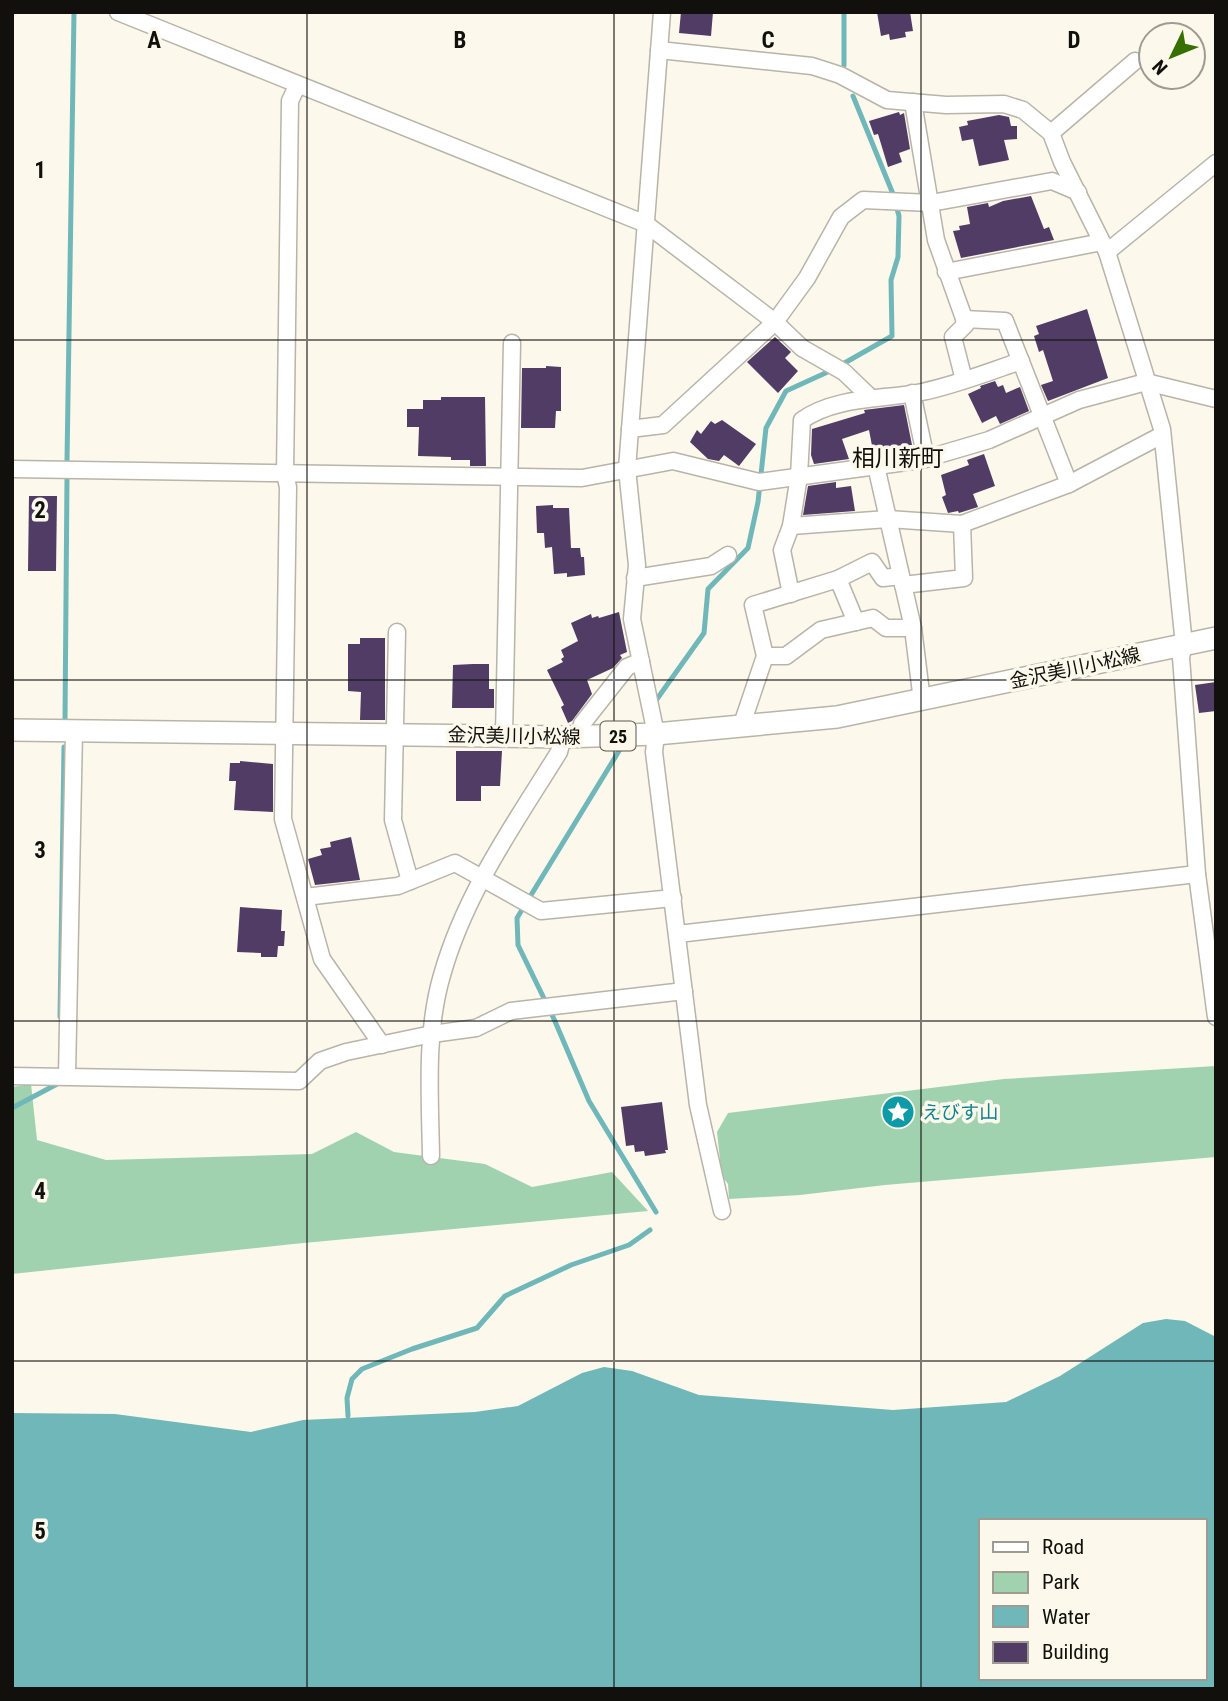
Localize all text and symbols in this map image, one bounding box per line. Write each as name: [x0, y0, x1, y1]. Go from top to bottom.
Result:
north arrow: [1137, 21, 1207, 91]
text: A: [147, 27, 161, 54]
text: B: [454, 27, 466, 54]
text: C: [761, 27, 775, 54]
text: D: [1068, 27, 1081, 54]
text: N: [1148, 55, 1172, 79]
text: 1: [34, 157, 46, 184]
district label: 相川新町: [852, 445, 944, 472]
text: 2: [34, 497, 46, 524]
street label: 金沢美川小松線: [1008, 643, 1142, 693]
road number: 25: [600, 722, 636, 750]
street label: 金沢美川小松線: [447, 723, 581, 749]
text: 3: [34, 837, 46, 864]
place icon: えびす山: [879, 1093, 917, 1131]
place label: えびす山: [922, 1101, 998, 1124]
text: 4: [34, 1178, 46, 1205]
text: 5: [34, 1518, 46, 1545]
legend: [979, 1519, 1207, 1680]
text: Road: [1042, 1535, 1084, 1559]
text: Park: [1042, 1570, 1080, 1594]
text: Water: [1042, 1605, 1090, 1629]
text: Building: [1042, 1640, 1109, 1664]

